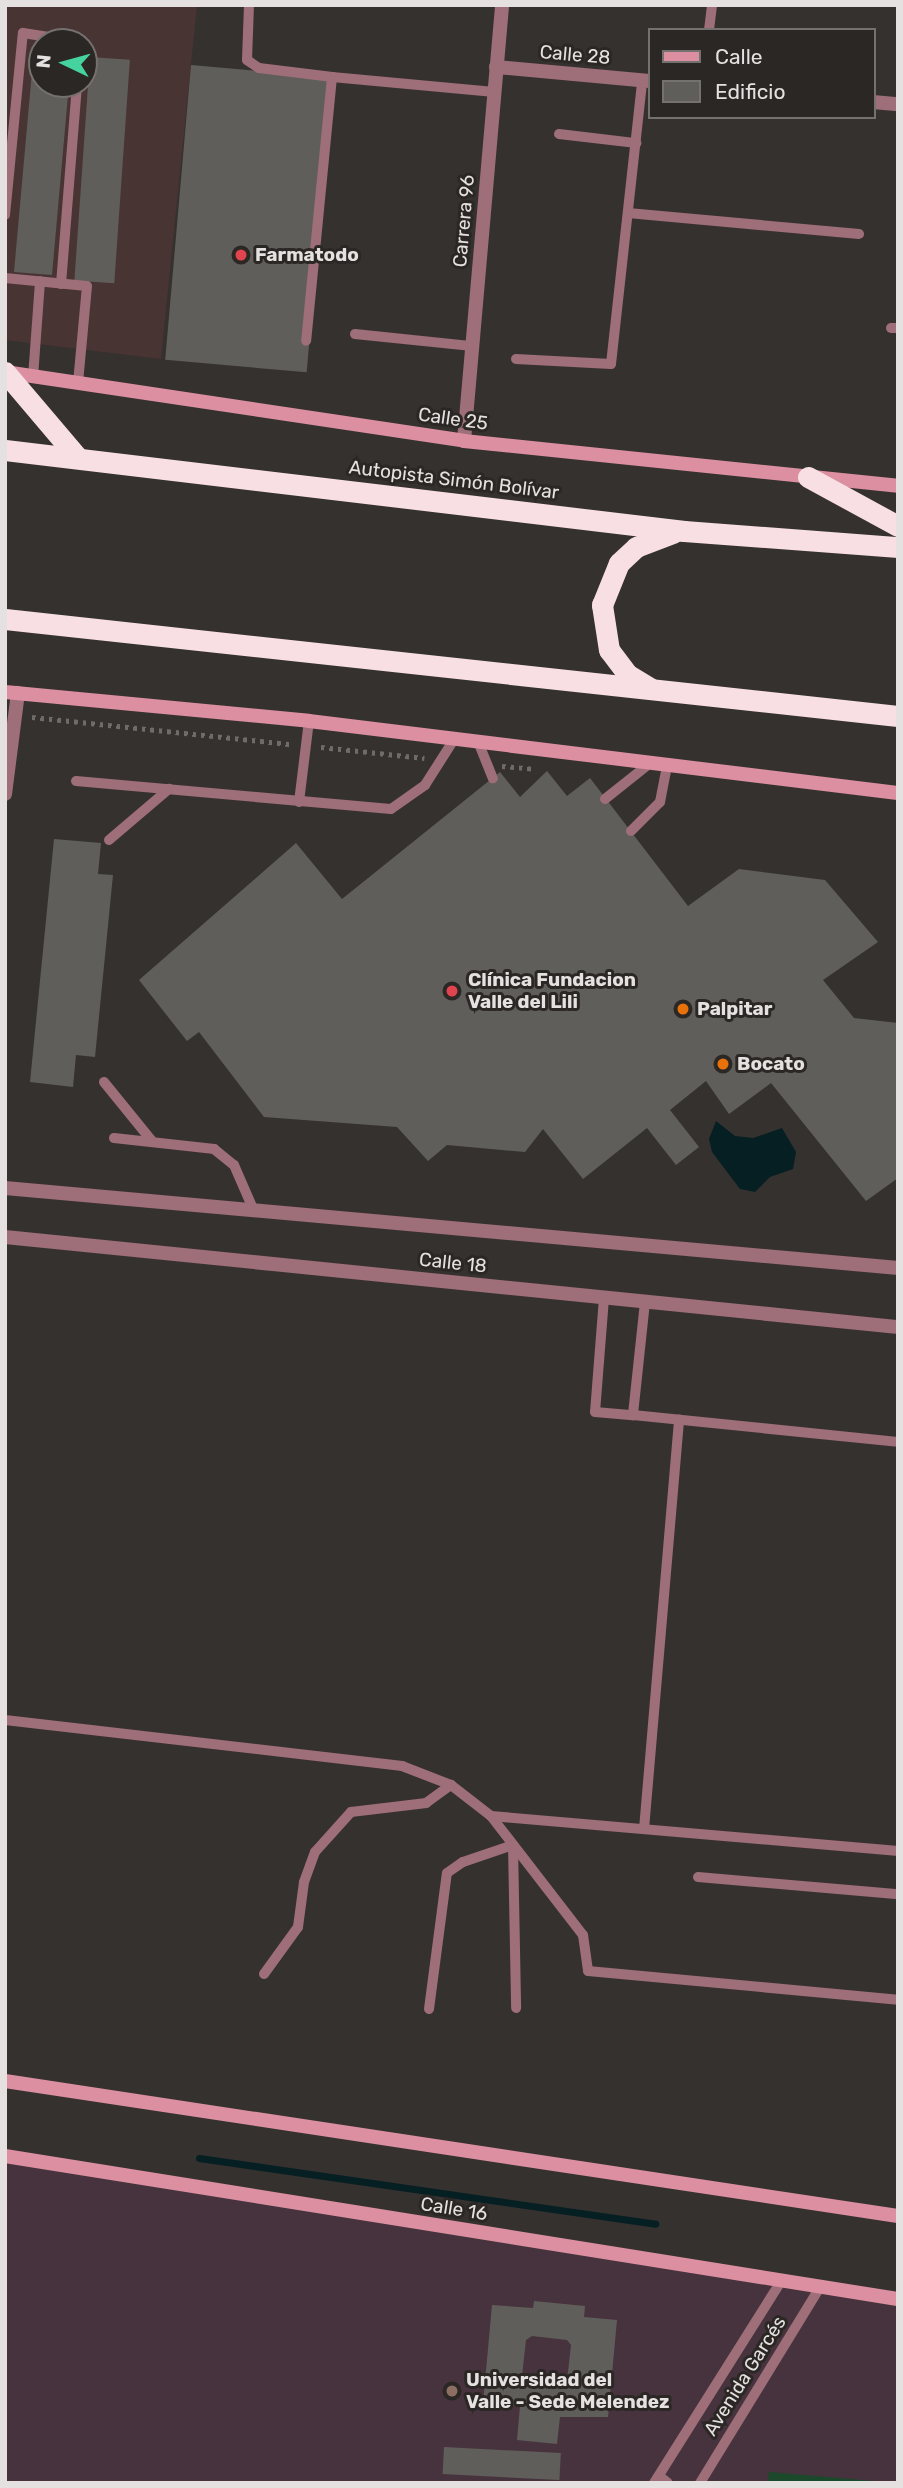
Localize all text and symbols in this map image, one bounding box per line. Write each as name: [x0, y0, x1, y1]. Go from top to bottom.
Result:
north arrow: [28, 28, 98, 98]
legend: [648, 28, 875, 119]
street label: Calle 28: [539, 41, 611, 69]
text: Calle: [715, 44, 763, 69]
text: N: [32, 53, 56, 69]
text: Edificio: [715, 79, 785, 104]
street label: Carrera 96: [449, 174, 479, 268]
place label: Farmatodo: [255, 244, 359, 266]
marker: Farmatodo: [233, 247, 249, 263]
street label: Calle 25: [417, 403, 489, 435]
street label: Autopista Simón Bolívar: [348, 456, 560, 504]
place label: Clínica Fundacion Valle del Lili: [468, 969, 636, 1013]
marker: Clínica Fundacion Valle del Lili: [442, 981, 462, 1001]
place label: Palpitar: [697, 998, 772, 1020]
marker: Palpitar: [675, 1001, 691, 1017]
place label: Bocato: [737, 1053, 805, 1075]
marker: Bocato: [715, 1056, 731, 1072]
street label: Calle 18: [418, 1248, 488, 1278]
street label: Calle 16: [419, 2192, 489, 2226]
street label: Avenida Garcés: [699, 2312, 791, 2440]
place label: Universidad del Valle - Sede Melendez: [466, 2369, 669, 2413]
marker: Universidad del Valle - Sede Melendez: [444, 2383, 460, 2399]

